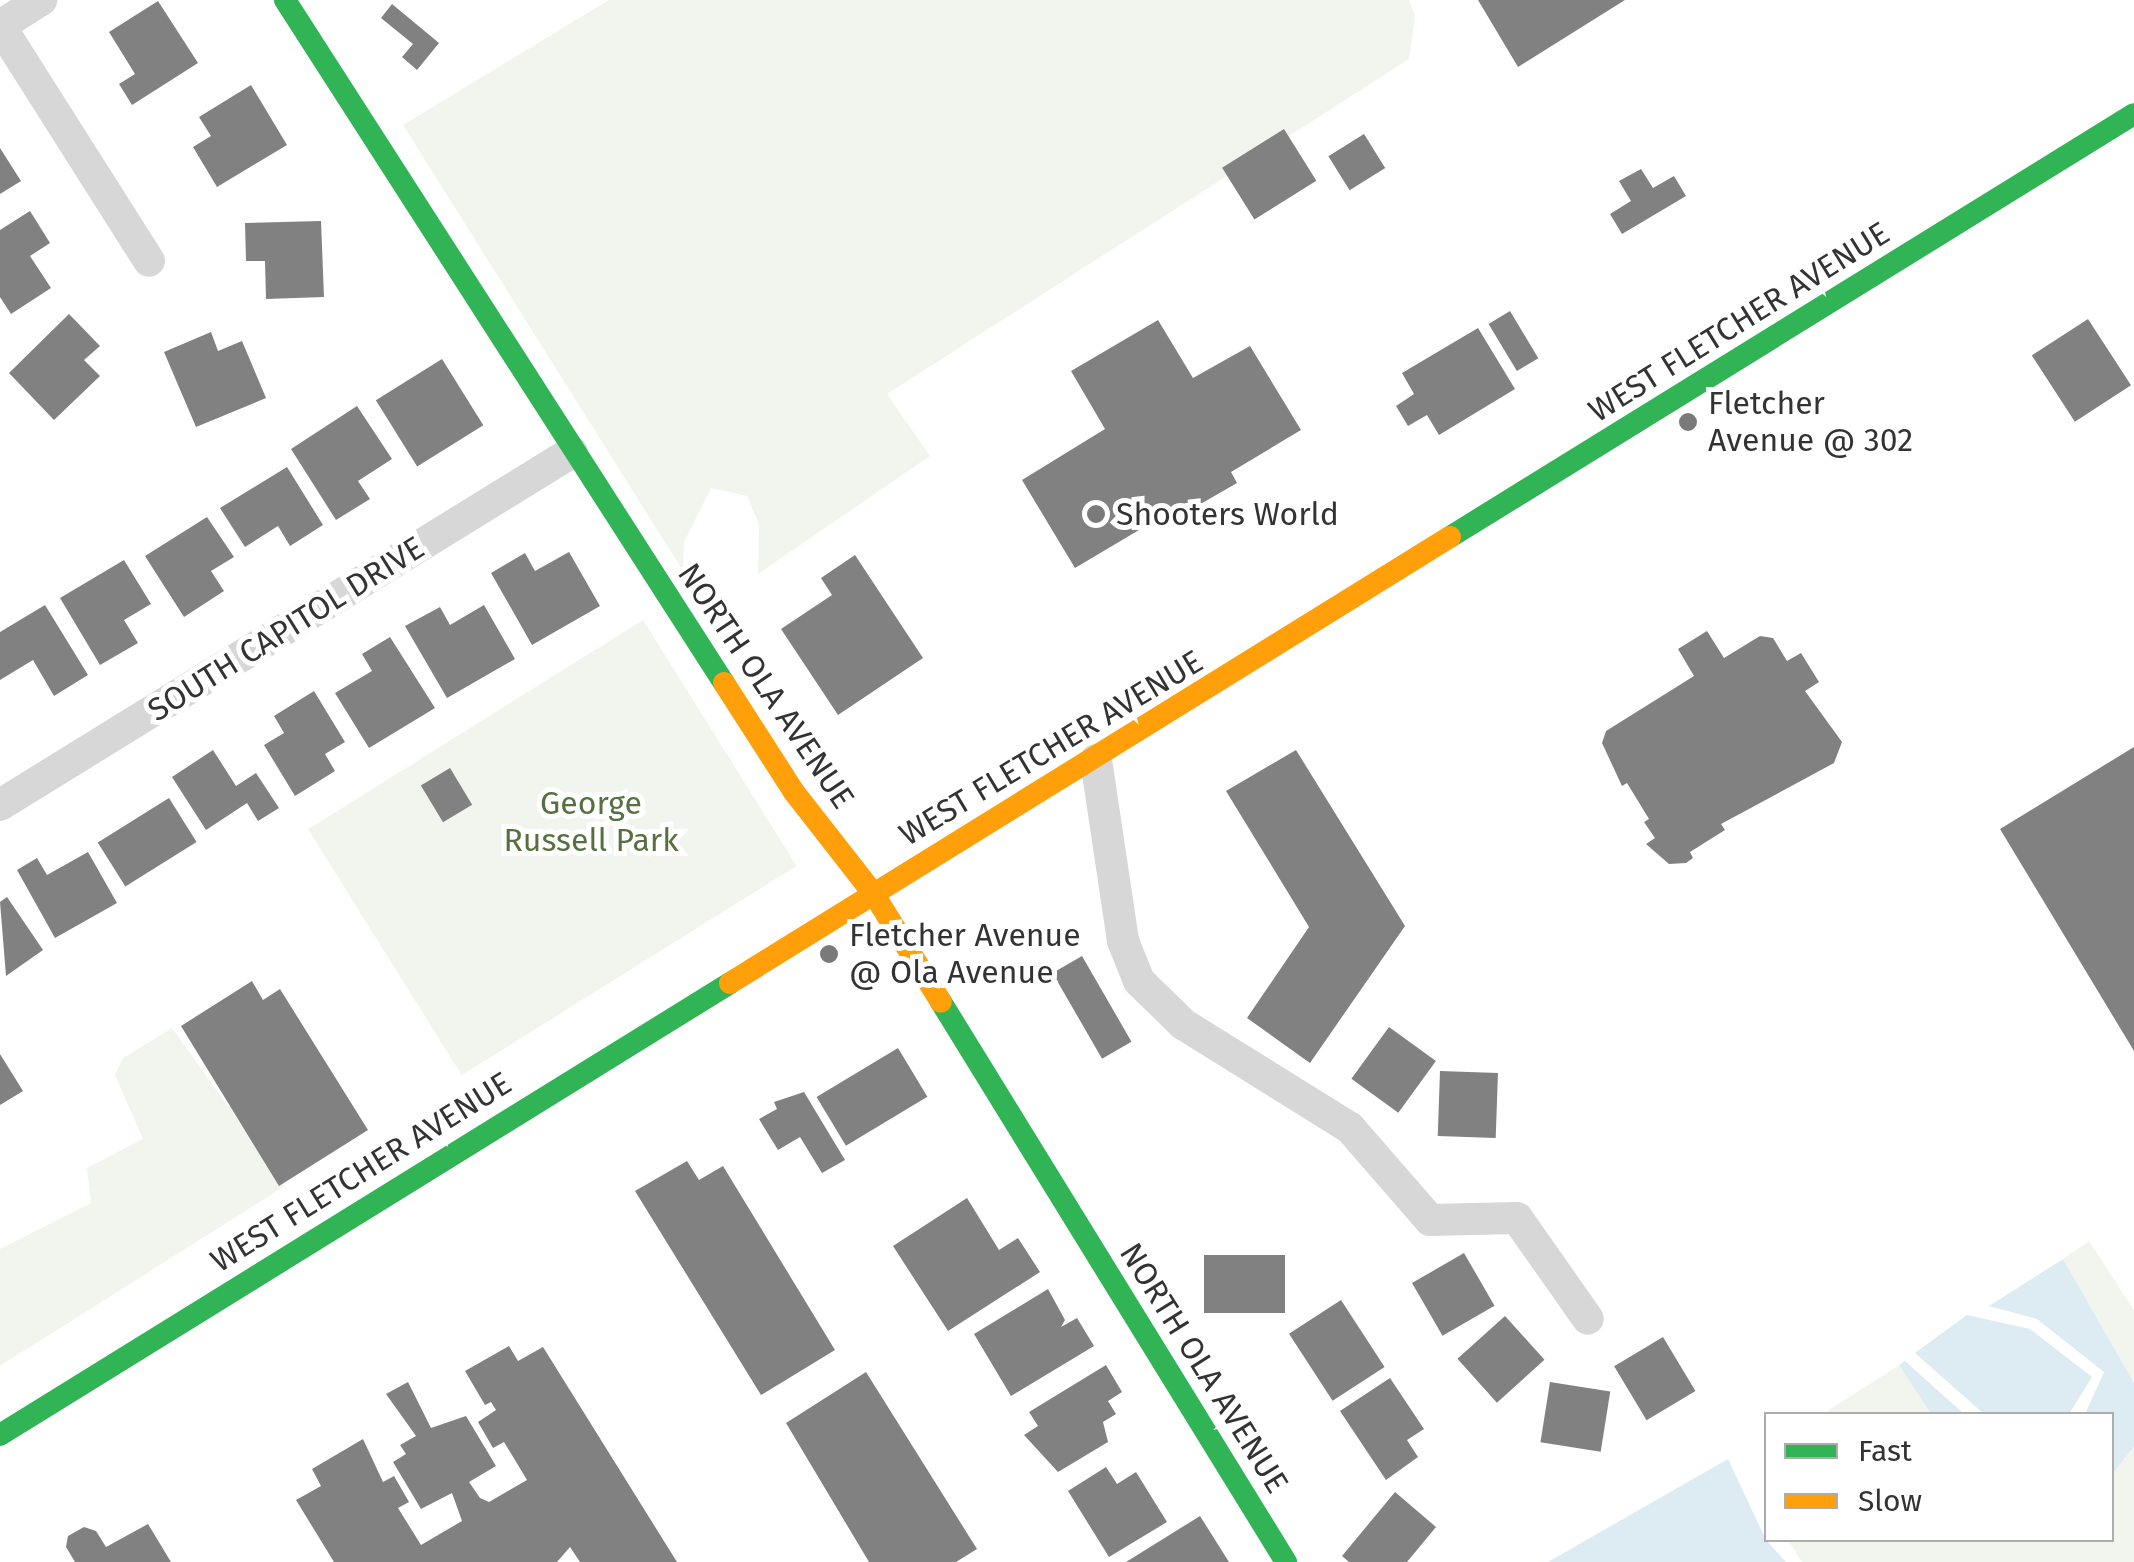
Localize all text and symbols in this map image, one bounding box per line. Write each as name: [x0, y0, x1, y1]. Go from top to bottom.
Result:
street label: WEST FLETCHER AVENUE: [1582, 214, 1896, 430]
place label: Fletcher Avenue @ 302: [1708, 385, 1913, 460]
marker: Fletcher Avenue @ 302: [1677, 411, 1699, 433]
place label: Shooters World: [1116, 495, 1339, 533]
marker: Shooters World: [1085, 503, 1107, 525]
street label: SOUTH CAPITOL DRIVE: [141, 528, 431, 730]
street label: NORTH OLA AVENUE: [670, 556, 862, 816]
street label: WEST FLETCHER AVENUE: [892, 642, 1210, 854]
park label: George Russell Park: [503, 785, 679, 860]
place label: Fletcher Avenue @ Ola Avenue: [849, 917, 1081, 992]
marker: Fletcher Avenue @ Ola Avenue: [818, 943, 840, 965]
street label: WEST FLETCHER AVENUE: [204, 1064, 518, 1280]
street label: NORTH OLA AVENUE: [1112, 1236, 1296, 1500]
legend: [1764, 1412, 2114, 1542]
text: Fast: [1858, 1433, 1912, 1469]
text: Slow: [1858, 1483, 1922, 1519]

